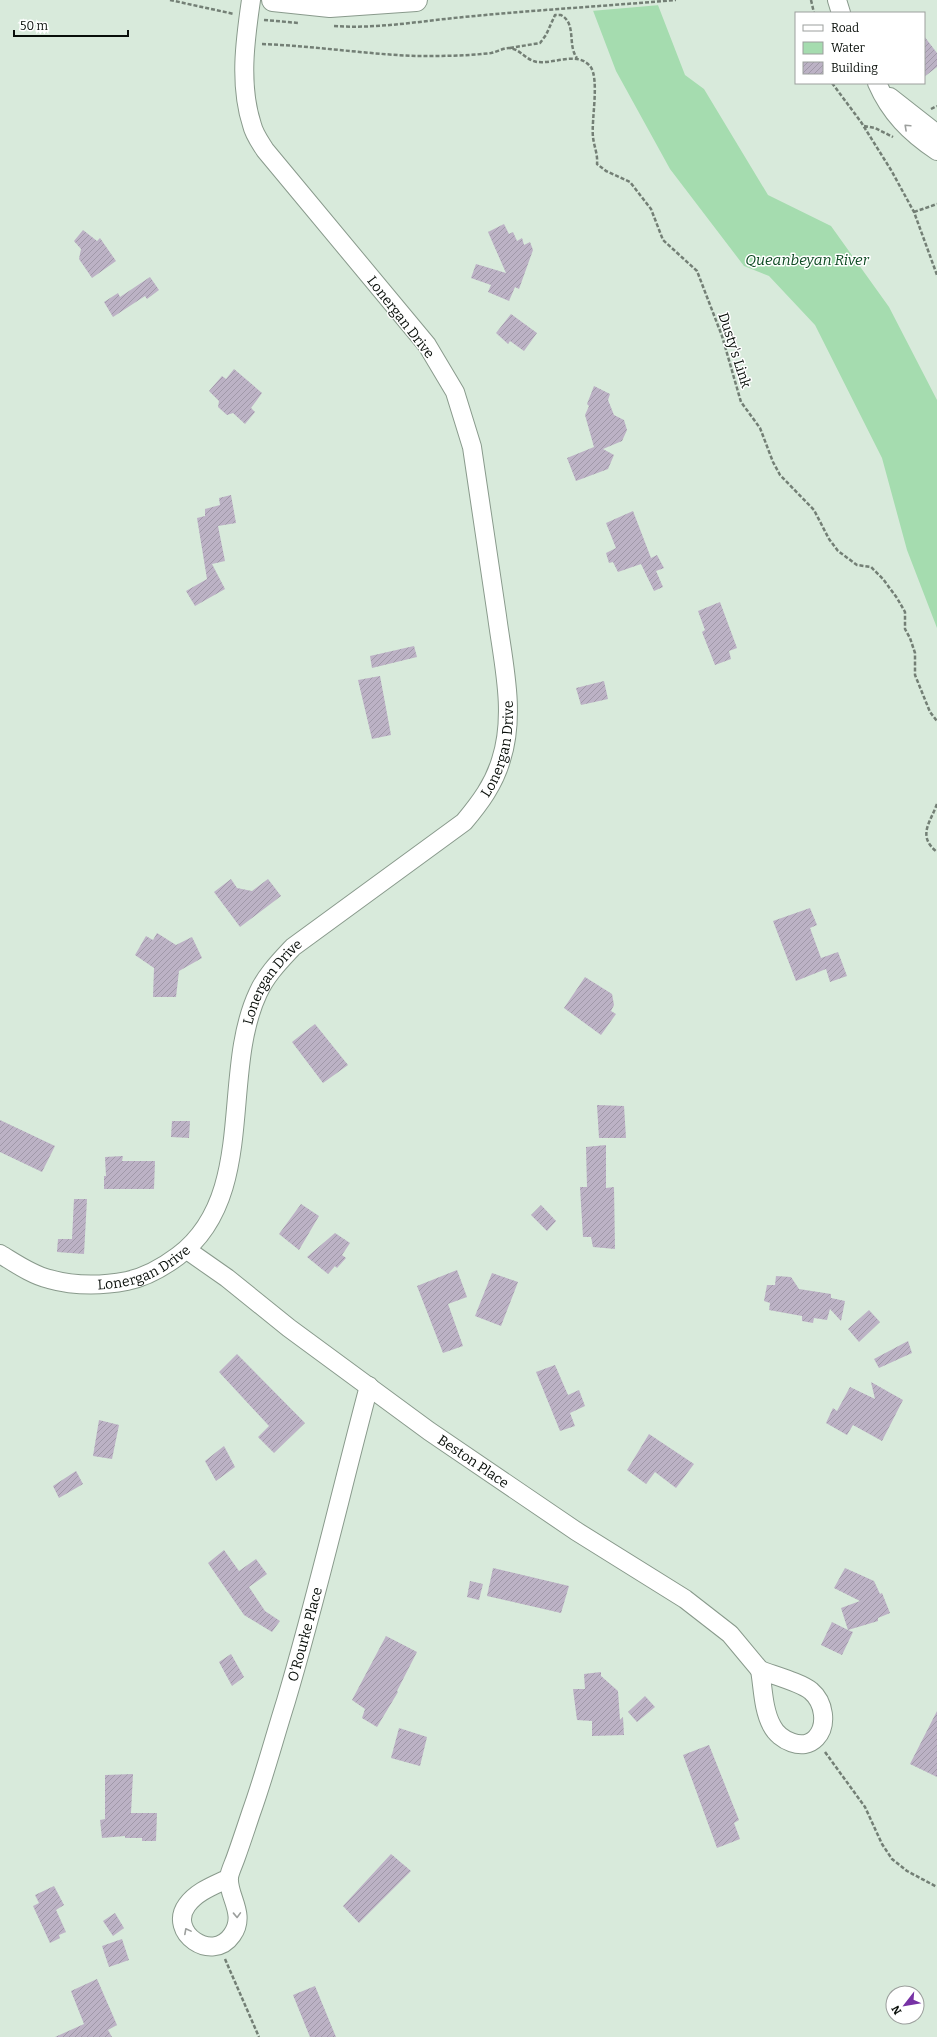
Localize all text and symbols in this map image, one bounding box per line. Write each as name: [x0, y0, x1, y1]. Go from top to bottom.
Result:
scale bar: [14, 12, 128, 38]
legend: [795, 12, 925, 84]
text: 50 m: [20, 19, 49, 33]
text: Road: [831, 21, 859, 35]
text: Water: [831, 41, 866, 55]
text: Building: [831, 61, 878, 75]
one-way arrow: [904, 124, 911, 131]
water label: Queanbeyan River: [745, 251, 870, 269]
street label: Lonergan Drive: [363, 273, 438, 362]
street label: Dusty's Link: [714, 310, 755, 390]
street label: Lonergan Drive: [477, 700, 517, 800]
street label: Lonergan Drive: [239, 935, 305, 1026]
street label: Lonergan Drive: [97, 1242, 194, 1293]
street label: Beston Place: [434, 1431, 512, 1492]
street label: O'Rourke Place: [284, 1585, 326, 1684]
one-way arrow: [233, 1912, 241, 1918]
one-way arrow: [184, 1928, 192, 1936]
north arrow: [885, 1985, 925, 2025]
text: N: [889, 2002, 905, 2017]

